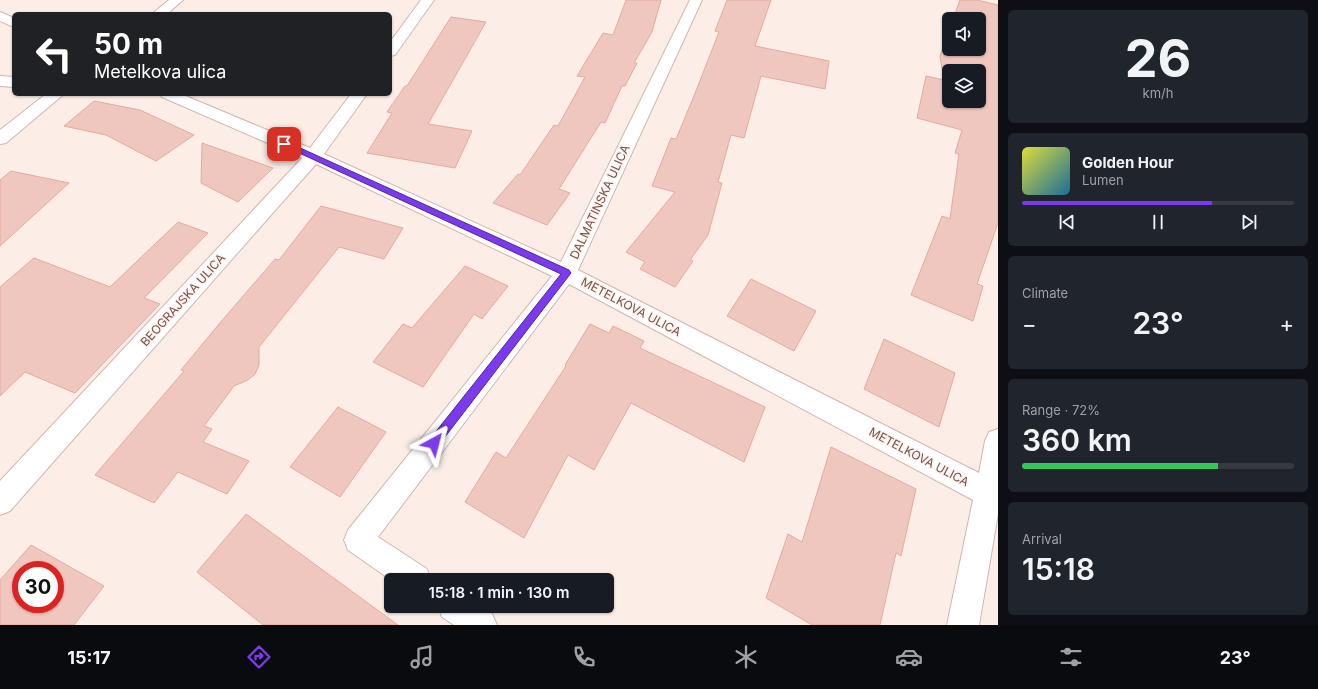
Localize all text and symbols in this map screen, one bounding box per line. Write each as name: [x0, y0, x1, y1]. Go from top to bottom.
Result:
map controls: [942, 12, 986, 108]
button: sound: [942, 12, 986, 56]
text: 50 m: [94, 27, 163, 61]
text: 26: [1125, 27, 1191, 90]
icon: left: [28, 28, 80, 80]
text: Metelkova ulica: [94, 61, 226, 82]
button: layers: [942, 64, 986, 108]
text: km/h: [1143, 85, 1173, 101]
pin: [267, 127, 301, 161]
icon: arrive: [273, 133, 295, 155]
street label: DALMATINSKA ULICA: [566, 142, 633, 261]
text: Golden Hour: [1082, 153, 1174, 172]
text: Lumen: [1082, 172, 1124, 188]
icon: previous: [1056, 211, 1078, 233]
icon: pause: [1147, 211, 1169, 233]
icon: next: [1238, 211, 1260, 233]
street label: BEOGRAJSKA ULICA: [137, 250, 228, 349]
street label: METELKOVA ULICA: [579, 274, 684, 339]
text: Climate: [1022, 285, 1068, 301]
text: 23°: [1132, 305, 1184, 341]
text: −: [1022, 311, 1037, 337]
text: +: [1279, 311, 1294, 337]
text: Range · 72%: [1022, 402, 1100, 418]
position arrow: [413, 422, 455, 464]
text: 360 km: [1022, 422, 1132, 458]
street label: METELKOVA ULICA: [867, 424, 972, 489]
text: Arrival: [1022, 531, 1062, 547]
text: 15:18: [1022, 551, 1095, 587]
speed limit sign: 30: [12, 561, 64, 613]
text: 15:18 · 1 min · 130 m: [429, 583, 569, 602]
icon: directions: [245, 643, 273, 671]
icon: music: [408, 643, 436, 671]
icon: phone: [570, 643, 598, 671]
icon: climate: [732, 643, 760, 671]
icon: car: [895, 643, 923, 671]
icon: filters: [1057, 643, 1085, 671]
text: 15:17: [67, 647, 111, 668]
text: 23°: [1220, 647, 1251, 668]

